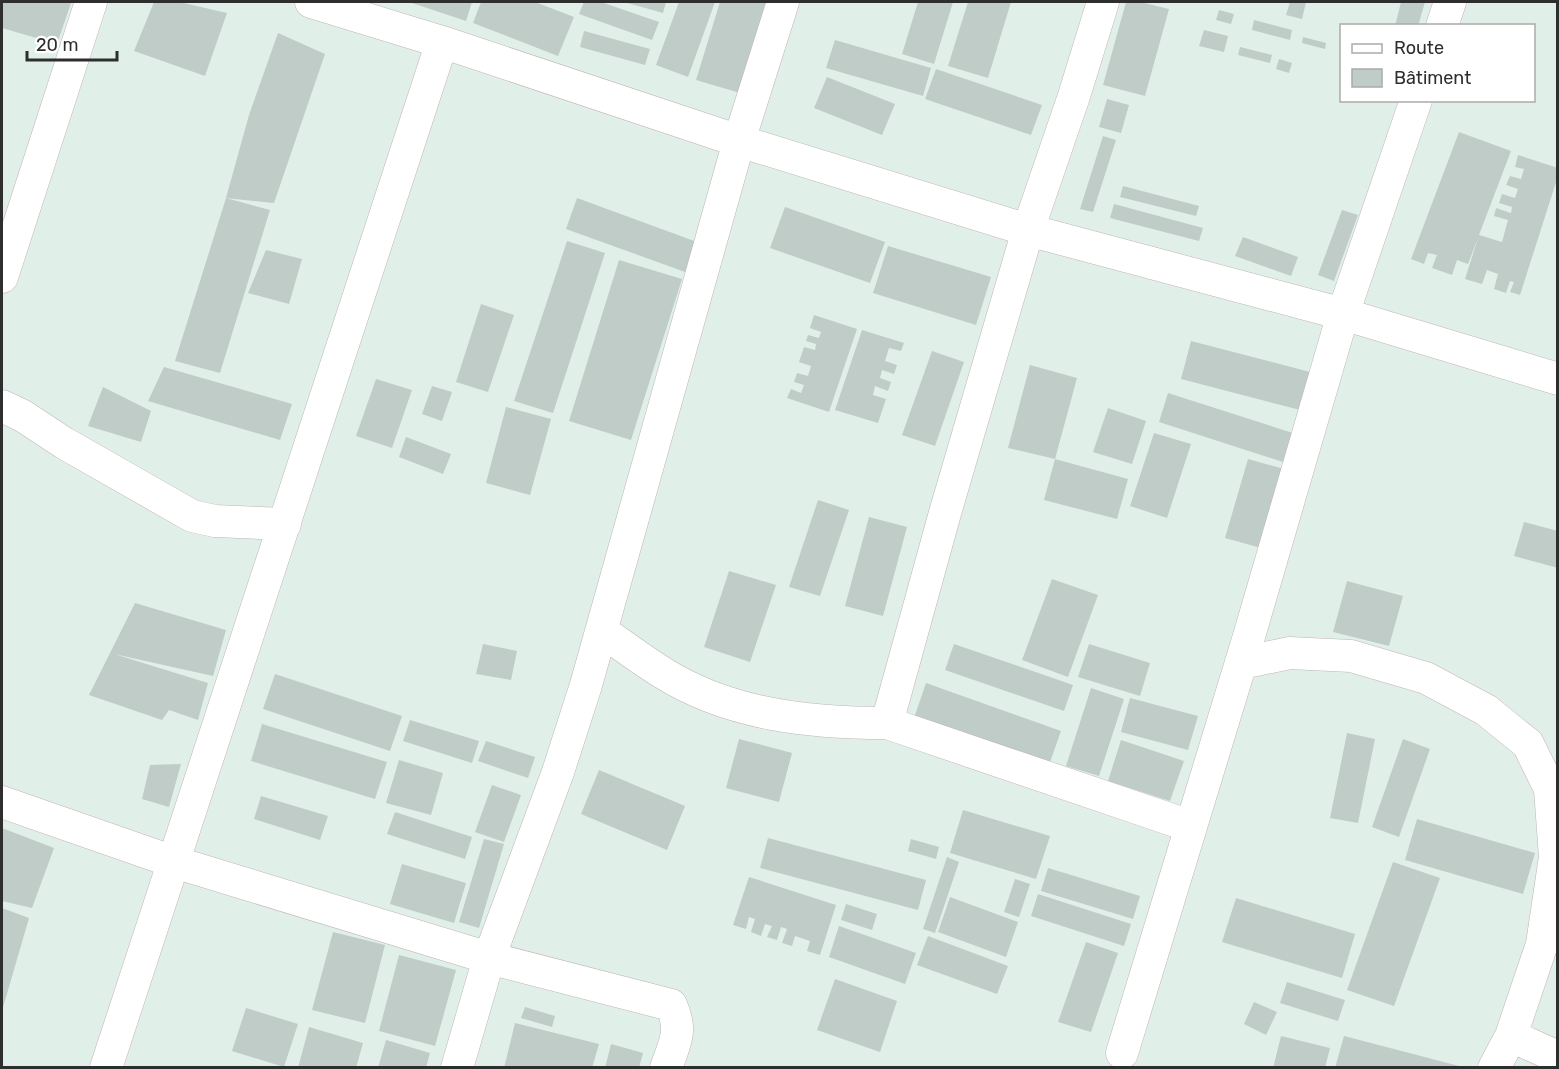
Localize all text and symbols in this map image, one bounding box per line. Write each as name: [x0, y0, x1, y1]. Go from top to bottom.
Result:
scale bar: [27, 24, 117, 62]
legend: [1340, 24, 1535, 102]
text: 20 m: [36, 34, 78, 56]
text: Route: [1394, 37, 1444, 59]
text: Bâtiment: [1394, 67, 1471, 89]

